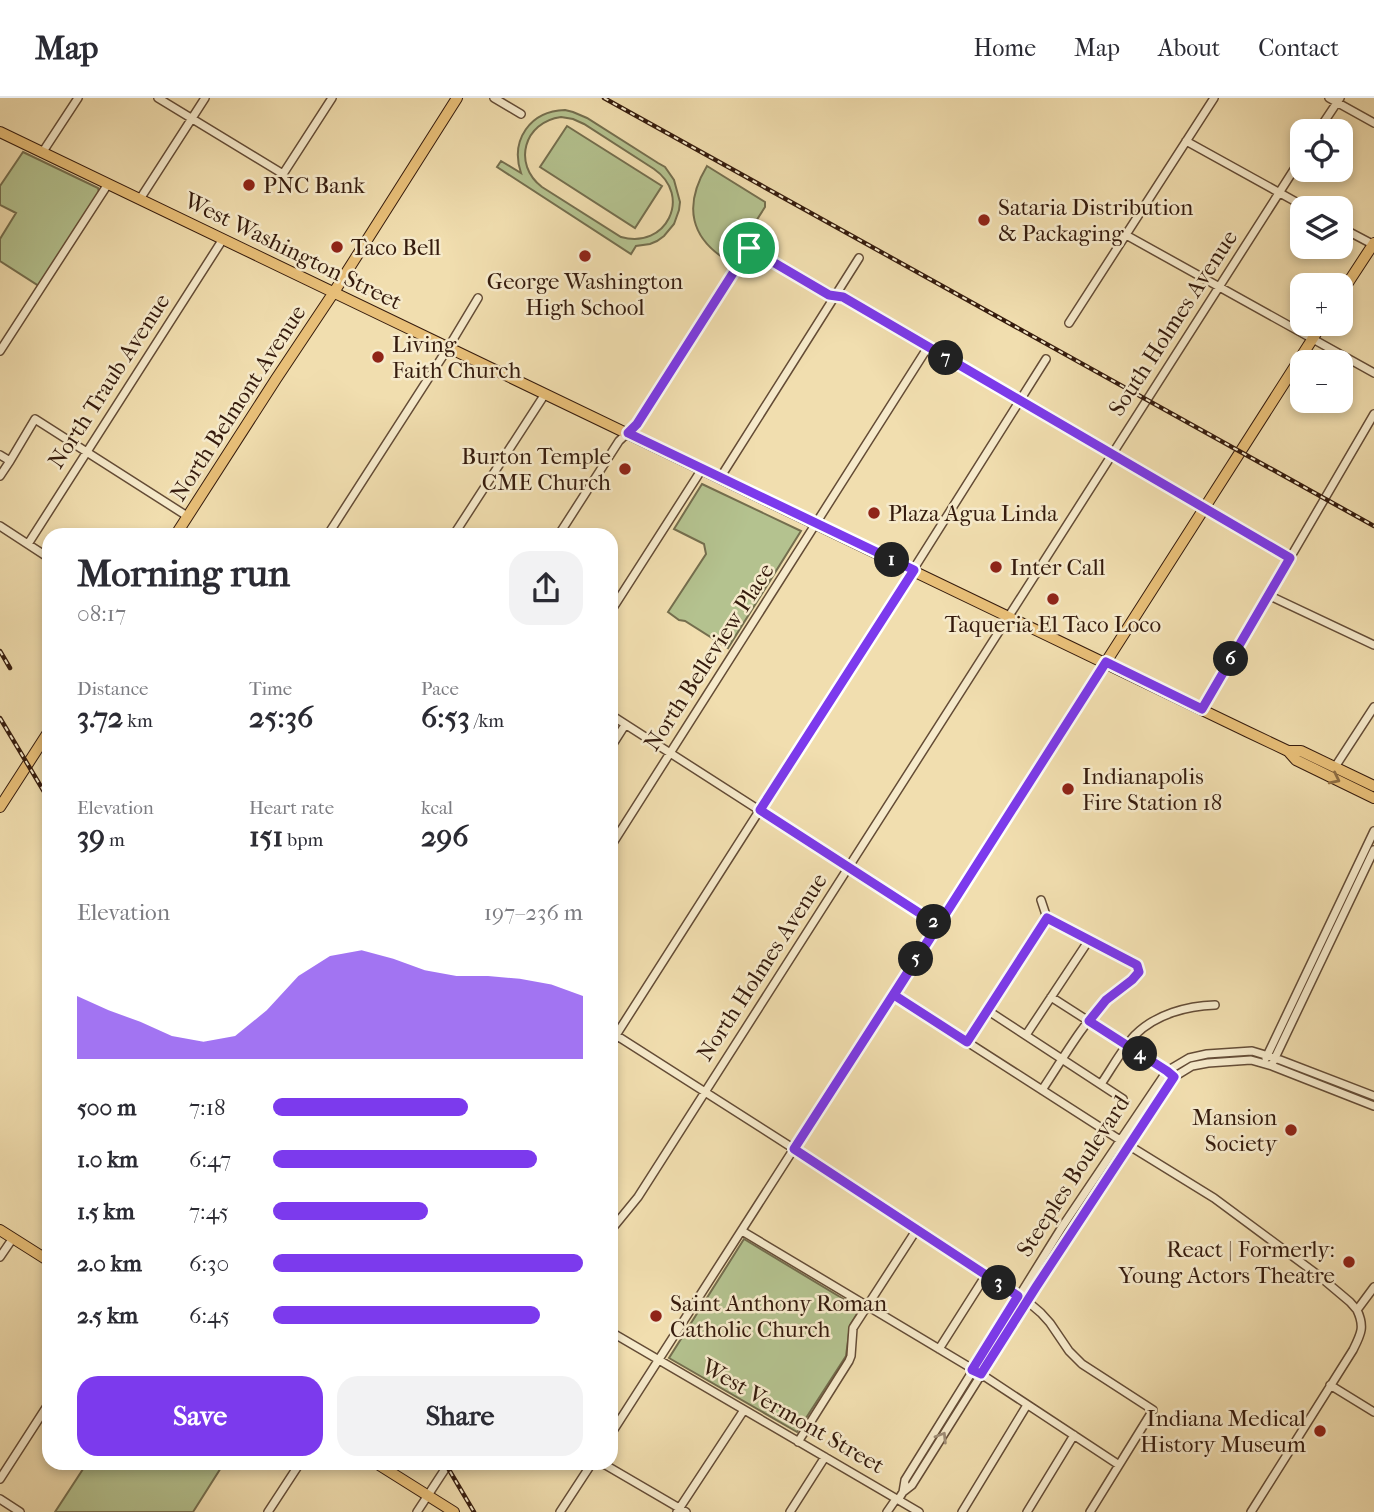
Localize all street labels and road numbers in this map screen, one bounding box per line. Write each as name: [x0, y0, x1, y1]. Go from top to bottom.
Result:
street label: West Washington Street: [179, 186, 406, 315]
street label: South Holmes Avenue: [1103, 225, 1243, 421]
street label: North Traub Avenue: [42, 289, 176, 473]
street label: North Belmont Avenue: [165, 300, 311, 506]
street label: North Belleview Place: [638, 558, 780, 756]
street label: North Holmes Avenue: [691, 868, 833, 1066]
street label: Steeples Boulevard: [1011, 1090, 1135, 1262]
street label: West Vermont Street: [696, 1352, 889, 1479]

